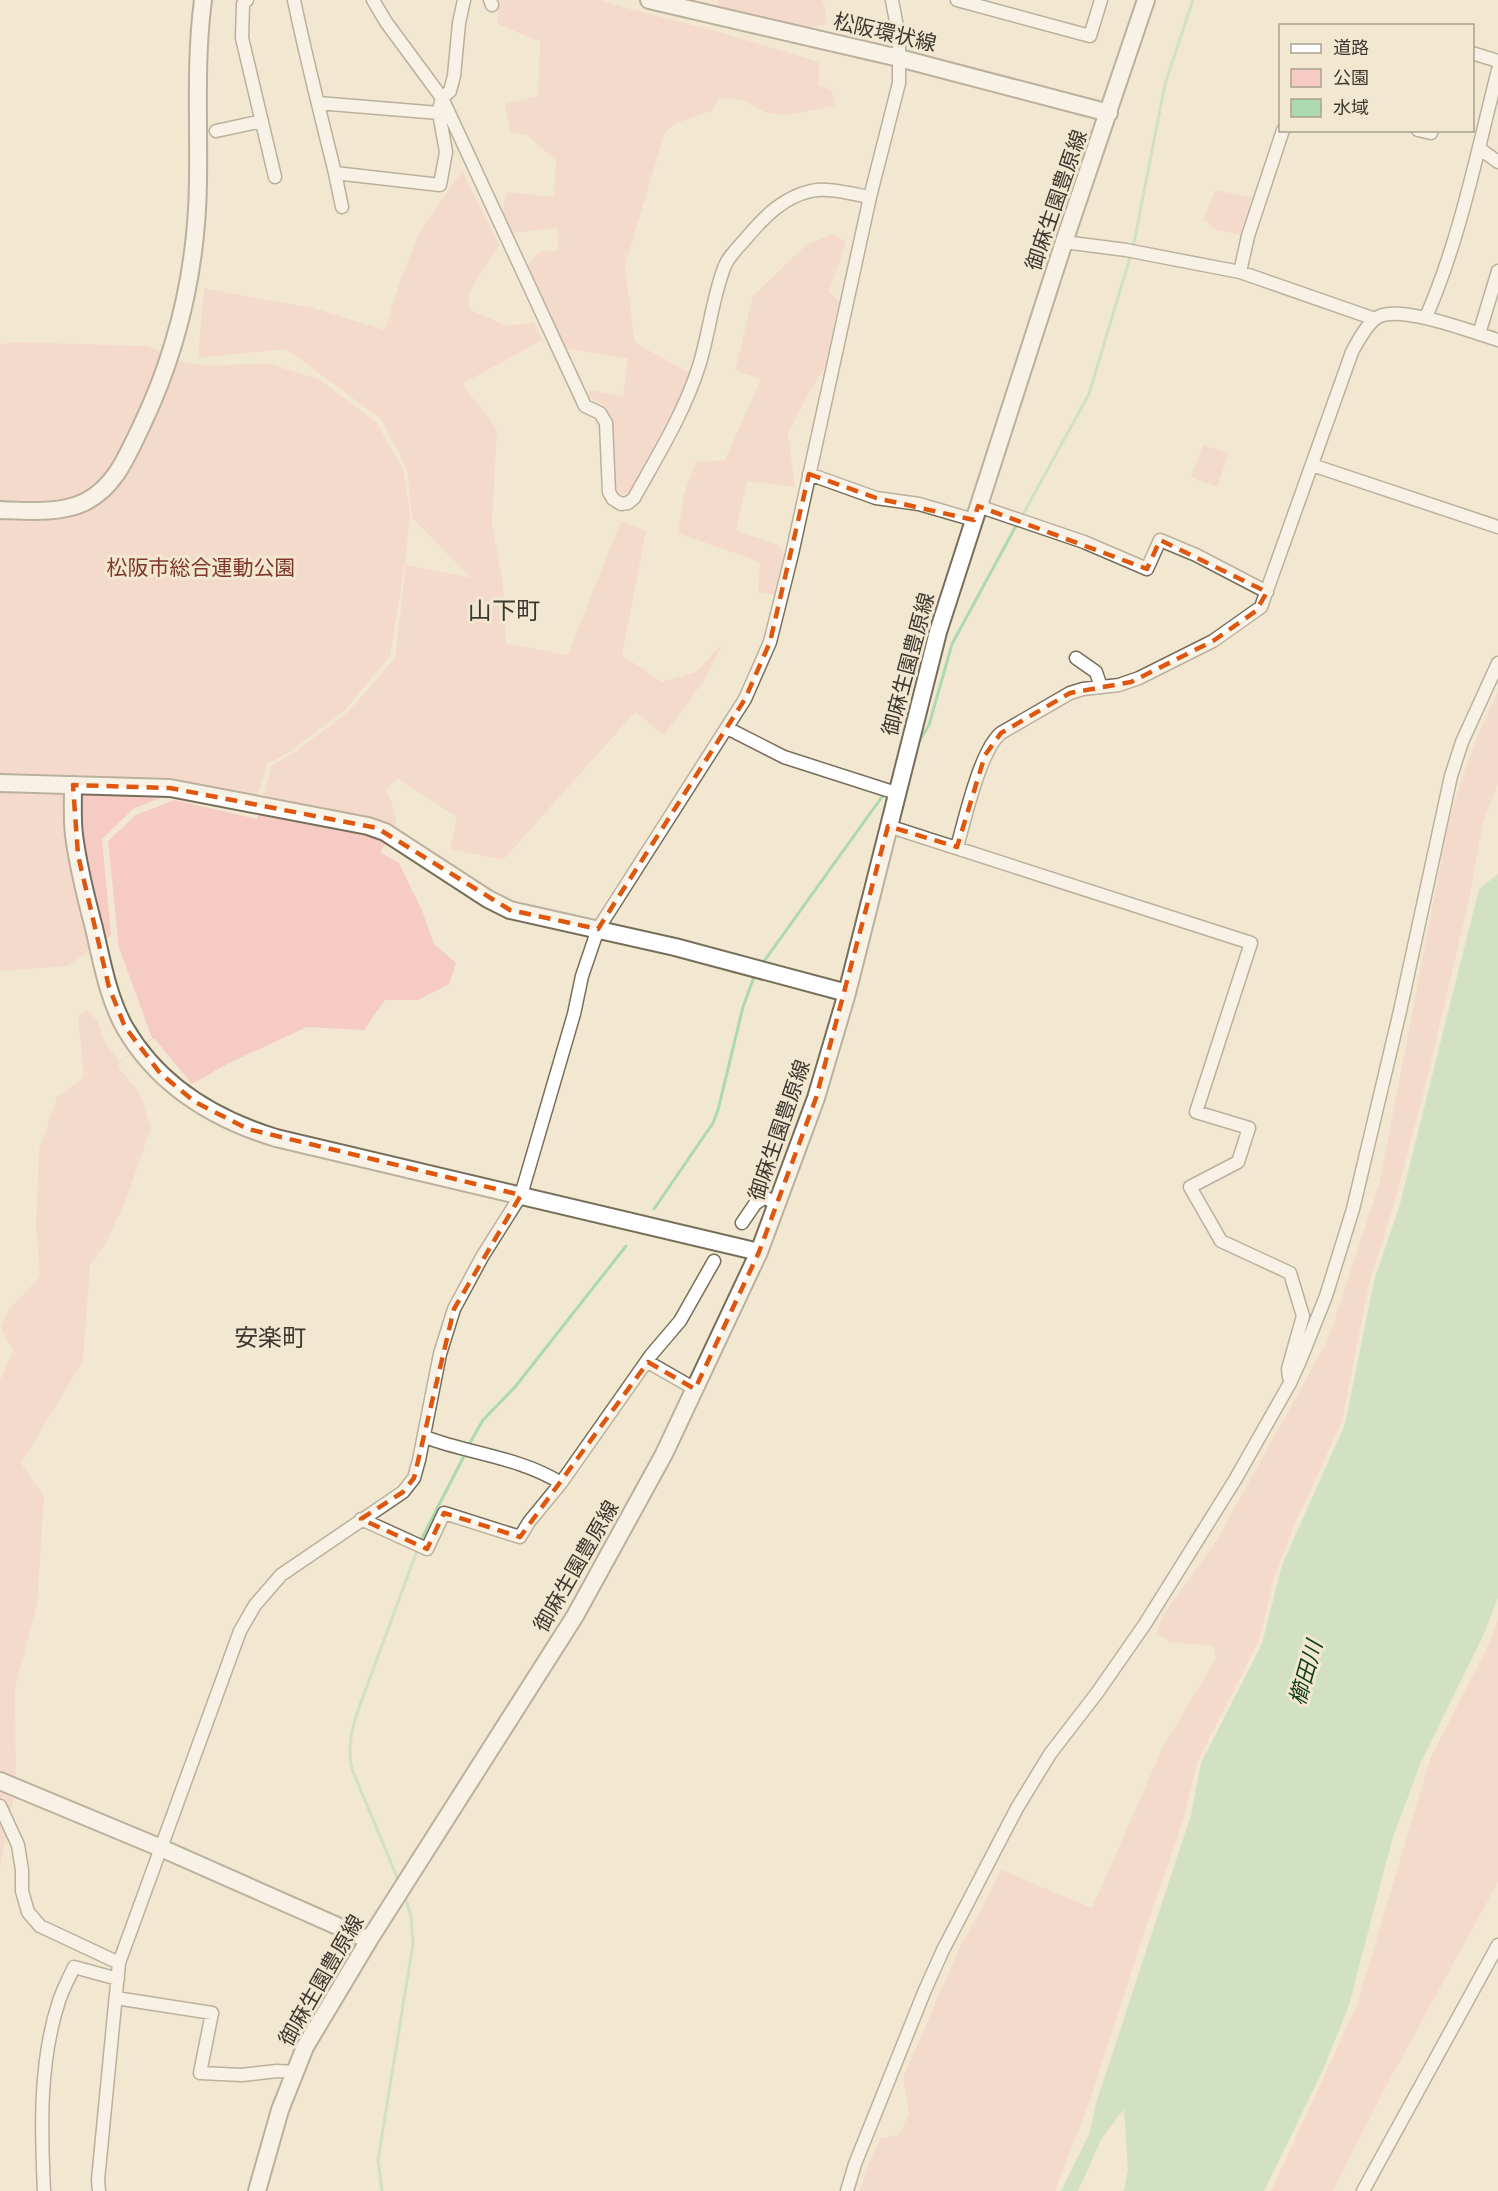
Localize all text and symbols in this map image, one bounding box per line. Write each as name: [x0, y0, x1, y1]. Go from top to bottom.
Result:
street label: 松阪環状線: [831, 6, 939, 58]
legend: [1279, 24, 1474, 132]
text: 道路: [1333, 35, 1369, 60]
text: 公園: [1333, 65, 1369, 90]
text: 水域: [1333, 95, 1369, 120]
street label: 御麻生園豊原線: [1018, 126, 1094, 274]
park label: 松阪市総合運動公園: [107, 553, 296, 582]
street label: 御麻生園豊原線: [875, 589, 941, 739]
district label: 山下町: [468, 594, 540, 627]
street label: 御麻生園豊原線: [741, 1056, 817, 1204]
district label: 安楽町: [234, 1321, 306, 1354]
street label: 御麻生園豊原線: [527, 1495, 625, 1637]
water label: 櫛田川: [1282, 1635, 1331, 1709]
street label: 御麻生園豊原線: [272, 1909, 370, 2051]

